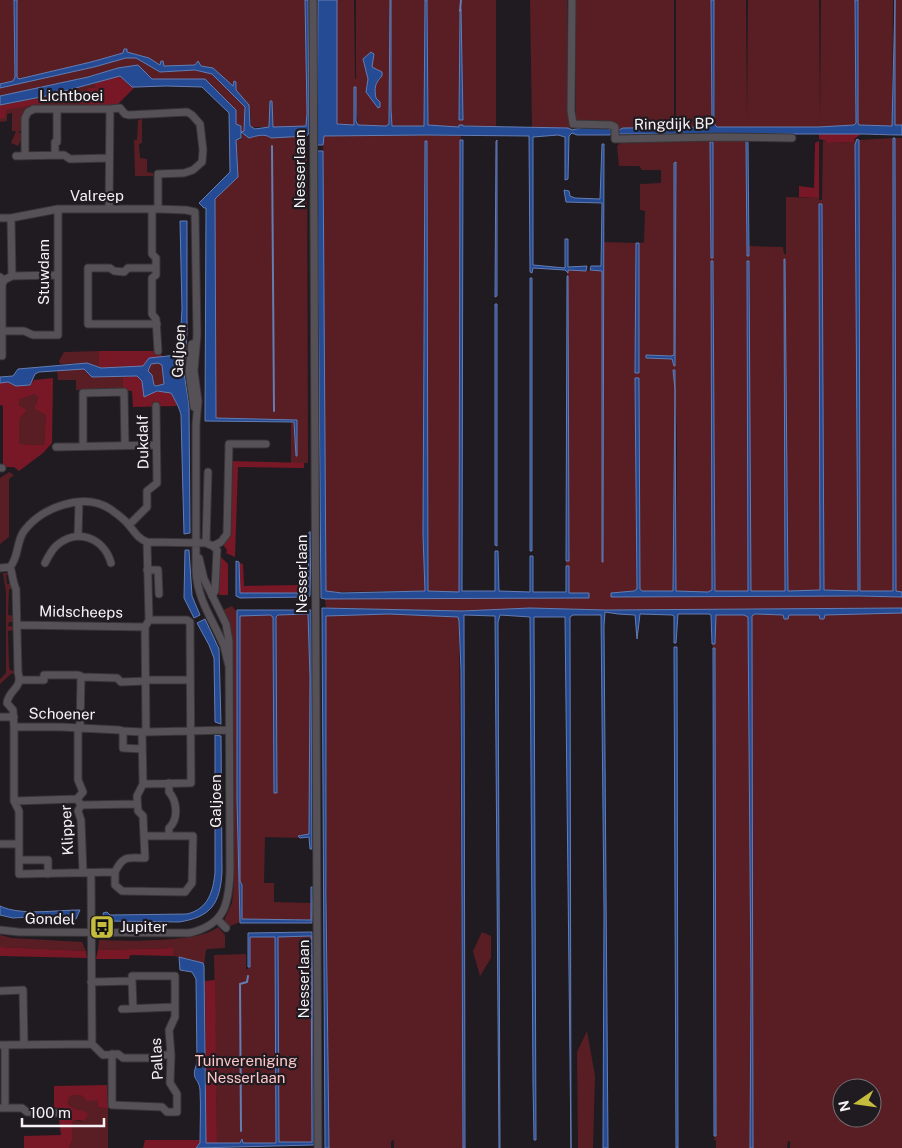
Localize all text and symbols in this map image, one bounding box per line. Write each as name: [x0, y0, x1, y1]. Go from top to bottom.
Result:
street label: Lichtboei: [39, 87, 103, 104]
street label: Ringdijk BP: [634, 114, 715, 133]
street label: Nesserlaan: [291, 130, 308, 208]
street label: Valreep: [70, 187, 124, 204]
street label: Stuwdam: [35, 239, 52, 305]
street label: Galjoen: [169, 324, 188, 378]
street label: Dukdalf: [134, 414, 151, 469]
street label: Nesserlaan: [293, 535, 310, 613]
street label: Midscheeps: [39, 602, 123, 621]
street label: Schoener: [28, 704, 96, 723]
street label: Galjoen: [207, 774, 224, 828]
street label: Klipper: [57, 804, 76, 856]
street label: Gondel: [25, 910, 75, 927]
bus stop icon: Jupiter: [89, 914, 115, 940]
place label: Jupiter: [120, 918, 167, 935]
street label: Nesserlaan: [295, 940, 312, 1018]
street label: Pallas: [147, 1037, 166, 1081]
park label: Tuinvereniging Nesserlaan: [195, 1052, 297, 1086]
north arrow: [832, 1078, 882, 1128]
scale bar: [22, 1096, 105, 1128]
text: N: [835, 1099, 853, 1113]
text: 100 m: [30, 1104, 71, 1121]

